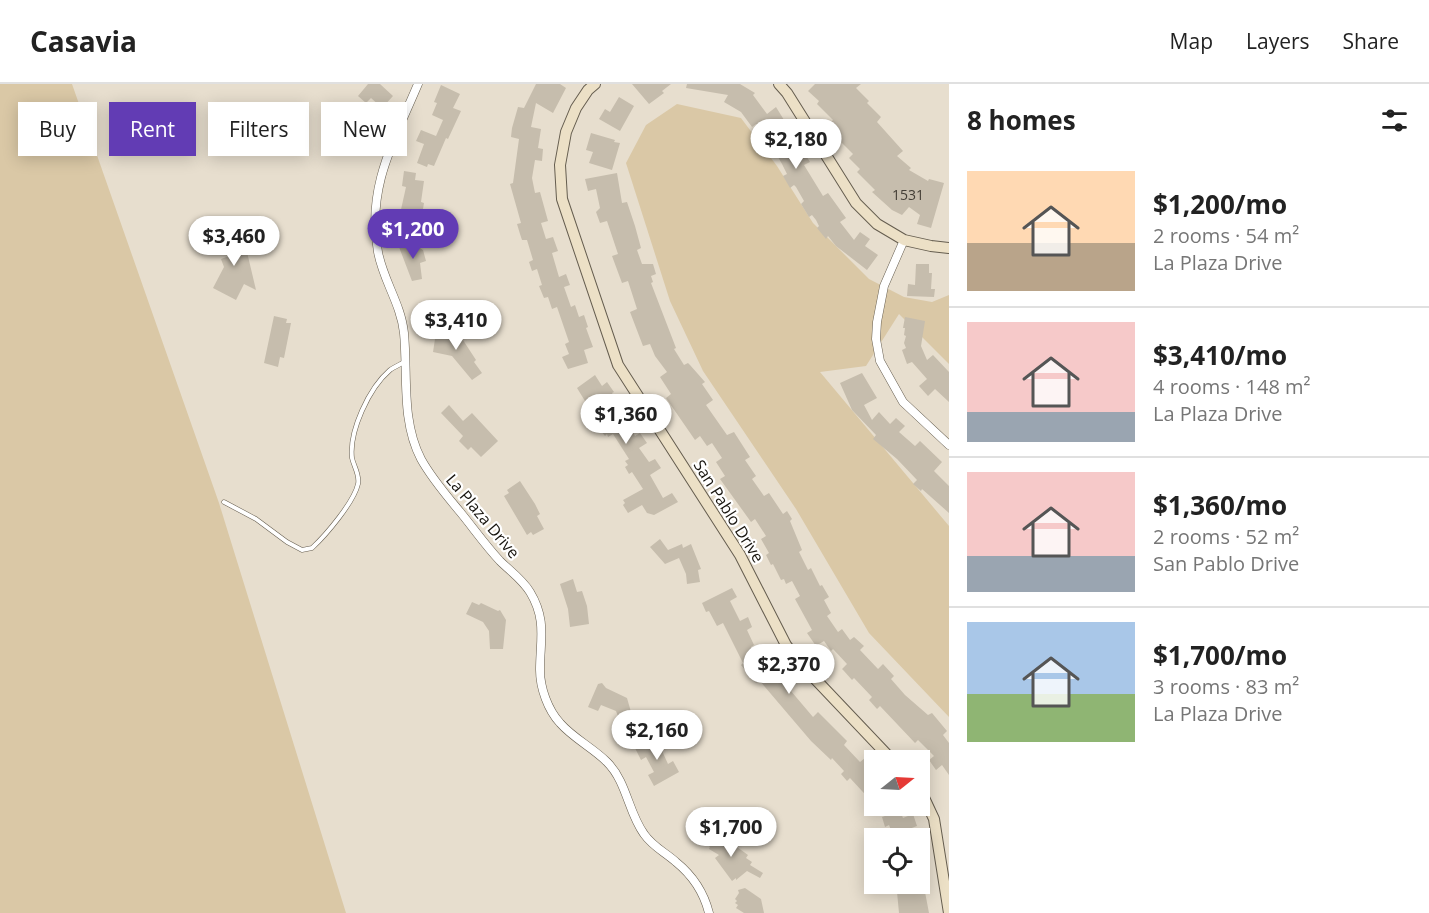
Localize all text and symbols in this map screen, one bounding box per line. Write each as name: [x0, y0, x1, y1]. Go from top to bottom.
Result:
text: Casavia: [30, 22, 137, 60]
text: Map: [1170, 27, 1213, 55]
text: Layers: [1246, 27, 1310, 55]
text: Share: [1343, 27, 1399, 55]
chip: Buy: [18, 102, 97, 156]
chip: Rent: [109, 102, 196, 156]
chip: Filters: [208, 102, 309, 156]
chip: New: [321, 102, 407, 156]
text: 8 homes: [967, 102, 1076, 138]
icon: filters: [1378, 104, 1411, 137]
pin: $2,180: [747, 119, 845, 170]
text: $2,180: [765, 125, 827, 152]
house number: 1531: [892, 185, 924, 204]
text: $1,200/mo: [1153, 186, 1287, 222]
icon: home: [1015, 195, 1087, 267]
pin: $1,200: [364, 209, 462, 260]
text: $1,200: [382, 215, 444, 242]
pin: $3,460: [185, 216, 283, 267]
text: $3,460: [203, 222, 265, 249]
text: 2 rooms · 54 m²: [1153, 222, 1299, 249]
text: La Plaza Drive: [1153, 249, 1283, 276]
pin: $3,410: [407, 300, 505, 351]
text: $3,410: [425, 306, 487, 333]
text: $3,410/mo: [1153, 337, 1287, 373]
icon: home: [1015, 346, 1087, 418]
text: 4 rooms · 148 m²: [1153, 373, 1311, 400]
pin: $1,360: [577, 394, 675, 445]
text: $1,360: [595, 400, 657, 427]
text: La Plaza Drive: [1153, 400, 1283, 427]
street label: San Pablo Drive: [689, 456, 769, 566]
street label: La Plaza Drive: [441, 469, 525, 563]
text: $1,360/mo: [1153, 487, 1287, 523]
icon: home: [1015, 496, 1087, 568]
text: 2 rooms · 52 m²: [1153, 523, 1299, 550]
text: San Pablo Drive: [1153, 550, 1299, 577]
text: $1,700/mo: [1153, 637, 1287, 673]
pin: $2,370: [740, 644, 838, 695]
icon: home: [1015, 646, 1087, 718]
text: $2,370: [758, 650, 820, 677]
text: 3 rooms · 83 m²: [1153, 673, 1299, 700]
text: La Plaza Drive: [1153, 700, 1283, 727]
pin: $2,160: [608, 710, 706, 761]
text: $2,160: [626, 716, 688, 743]
north arrow: [864, 750, 930, 816]
map controls: [864, 750, 930, 894]
pin: $1,700: [682, 807, 780, 858]
text: $1,700: [700, 813, 762, 840]
button: locate: [864, 828, 930, 894]

